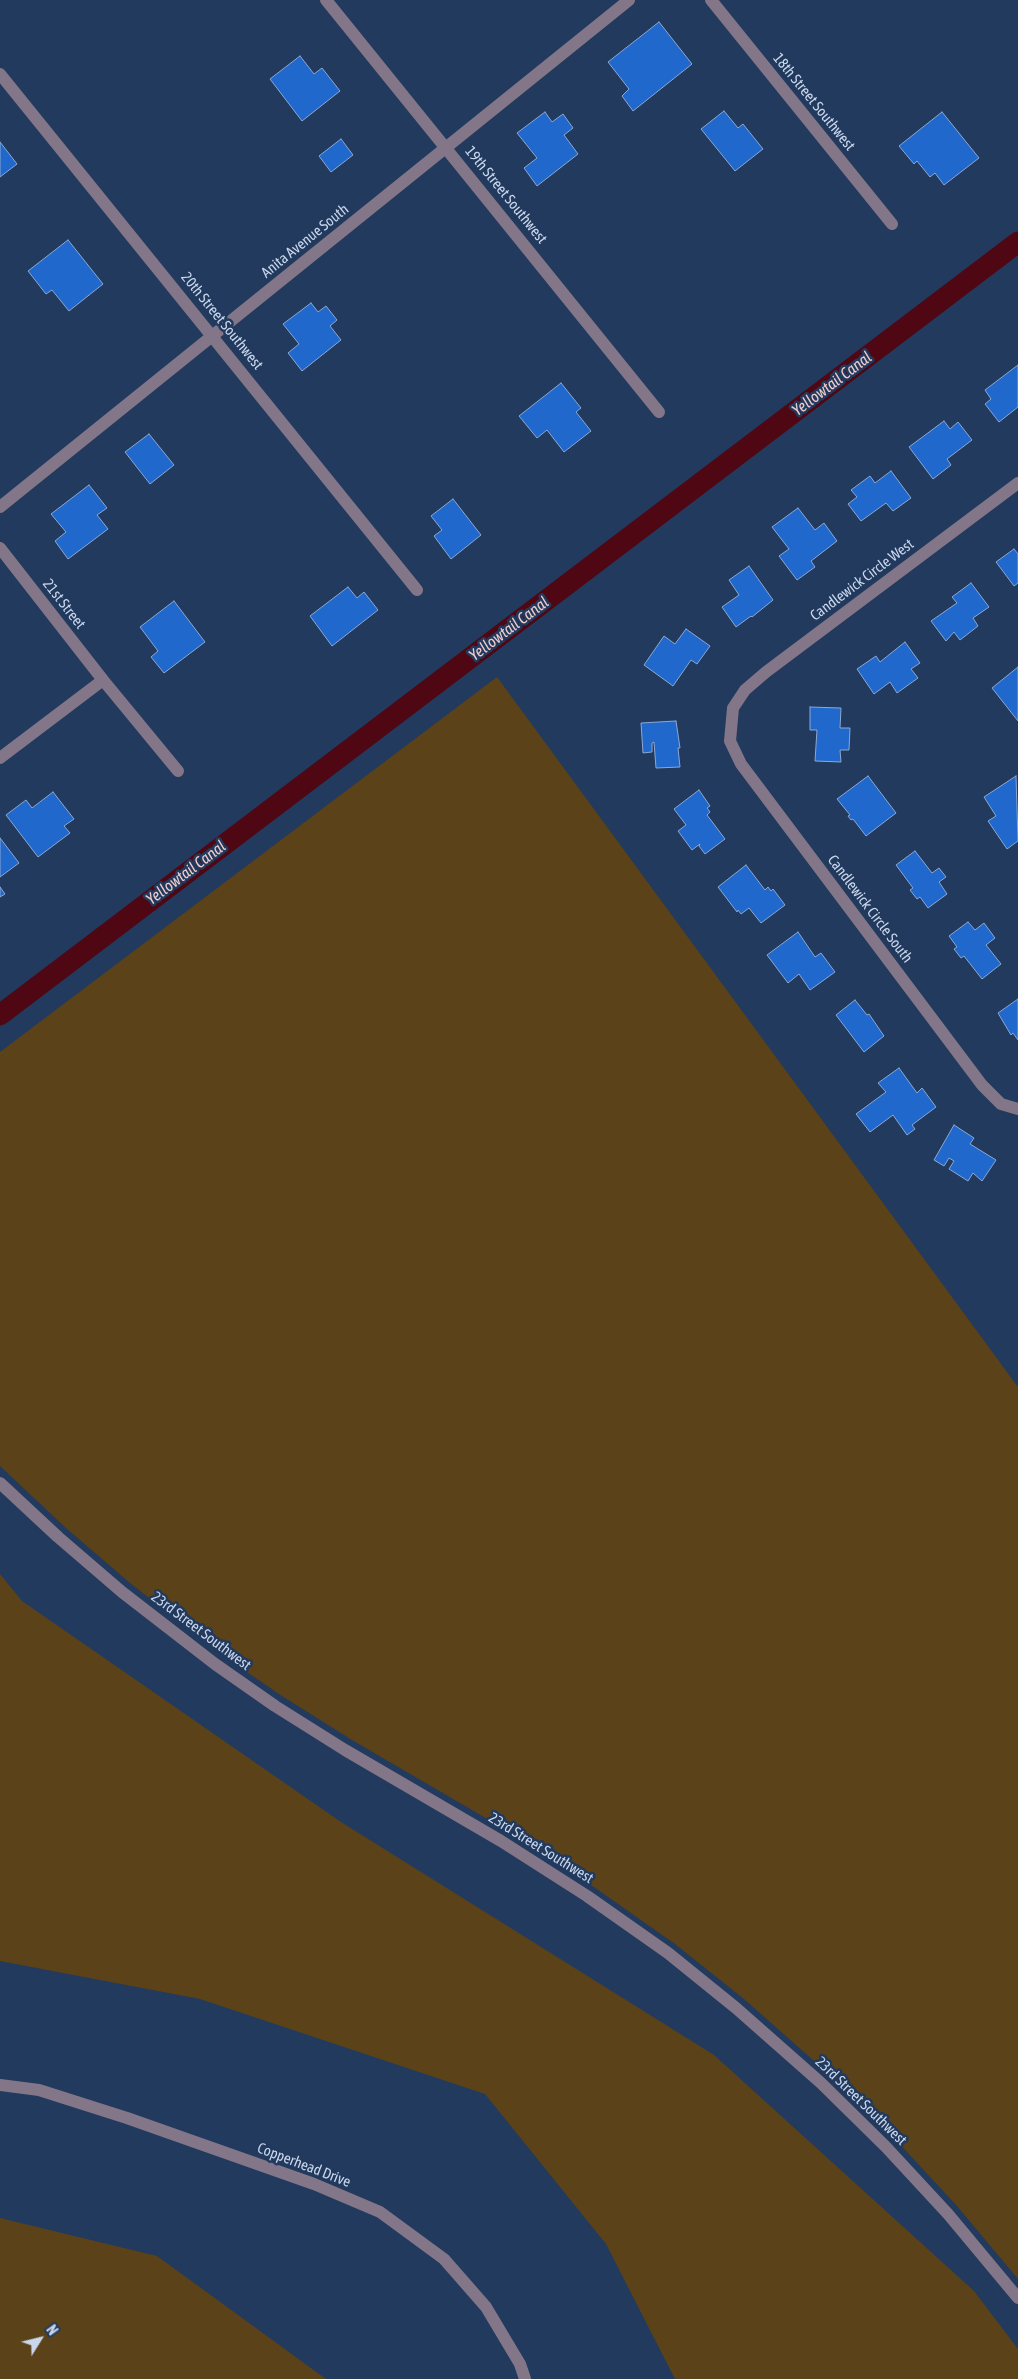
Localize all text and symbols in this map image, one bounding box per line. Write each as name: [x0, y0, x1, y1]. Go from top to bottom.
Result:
street label: 18th Street Southwest: [769, 50, 859, 154]
street label: 19th Street Southwest: [461, 143, 551, 247]
street label: Anita Avenue South: [258, 200, 352, 282]
street label: 20th Street Southwest: [177, 269, 267, 373]
water label: Yellowtail Canal: [788, 348, 876, 420]
street label: Candlewick Circle West: [807, 535, 917, 625]
street label: 21st Street: [39, 575, 89, 633]
water label: Yellowtail Canal: [465, 593, 553, 665]
water label: Yellowtail Canal: [142, 837, 230, 909]
street label: Candlewick Circle South: [824, 852, 916, 966]
street label: 23rd Street Southwest: [148, 1588, 254, 1674]
street label: 23rd Street Southwest: [485, 1809, 597, 1887]
street label: 23rd Street Southwest: [812, 2053, 910, 2149]
street label: Copperhead Drive: [255, 2139, 353, 2191]
north arrow: [15, 2314, 65, 2364]
text: N: [43, 2322, 61, 2338]

